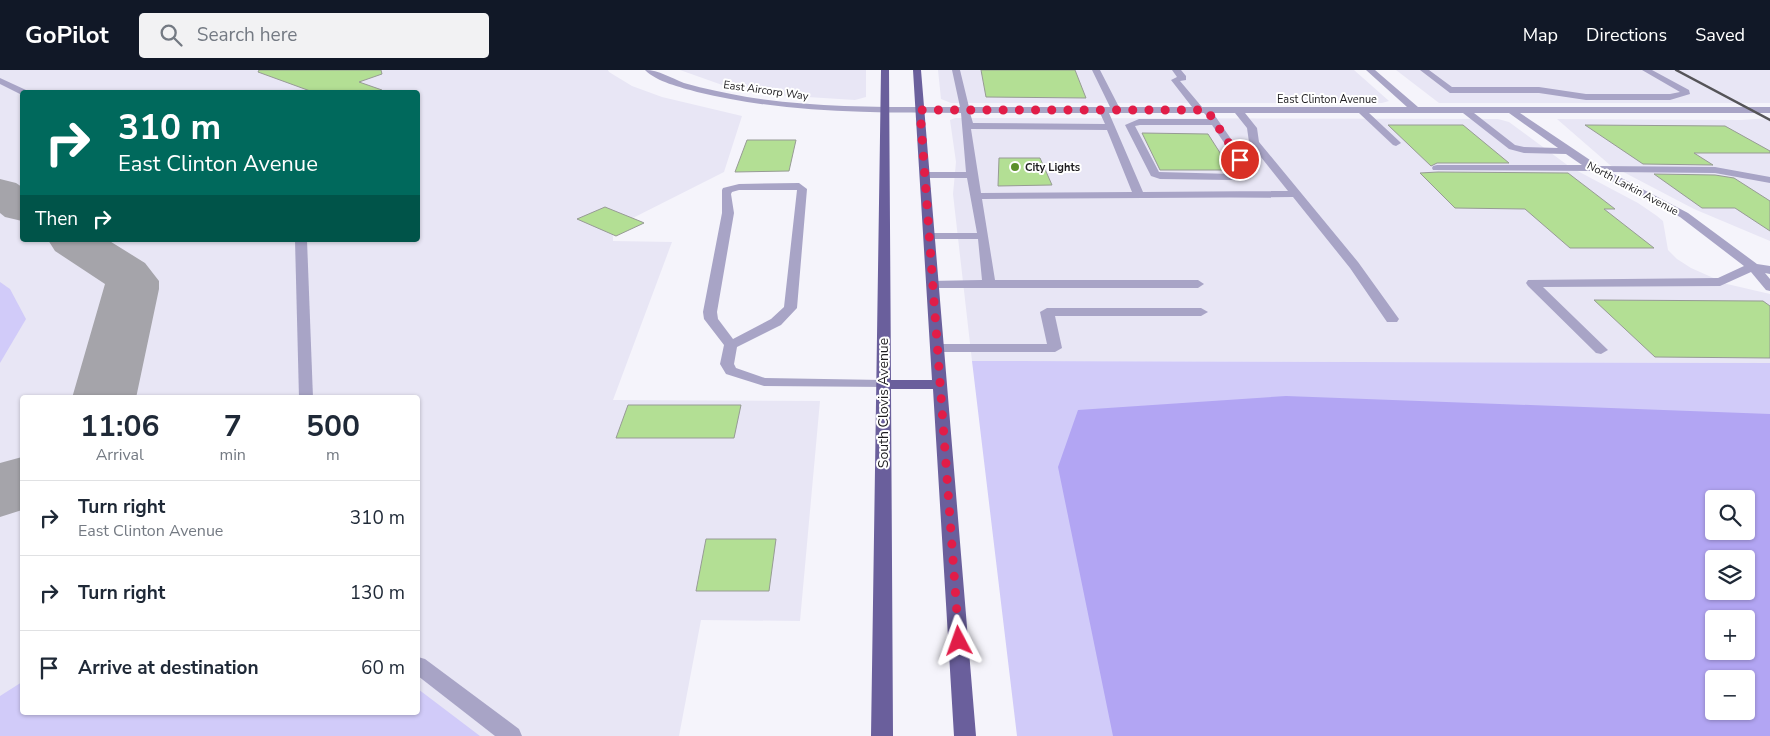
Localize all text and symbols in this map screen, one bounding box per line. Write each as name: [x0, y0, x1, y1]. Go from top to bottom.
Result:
search box: [139, 13, 489, 58]
text: GoPilot: [25, 19, 109, 51]
icon: search: [157, 21, 185, 49]
text: Search here: [197, 22, 297, 48]
text: Map: [1523, 23, 1558, 47]
text: Directions: [1586, 23, 1667, 47]
text: Saved: [1695, 23, 1745, 47]
street label: East Aircorp Way: [722, 77, 810, 104]
street label: East Clinton Avenue: [1277, 92, 1377, 107]
text: 310 m: [118, 104, 221, 151]
icon: right: [35, 110, 100, 175]
pin: [1219, 139, 1261, 181]
icon: arrive: [1226, 146, 1254, 174]
text: East Clinton Avenue: [118, 149, 318, 179]
street label: North Larkin Avenue: [1584, 158, 1681, 219]
place label: City Lights: [1025, 160, 1080, 175]
marker: City Lights: [1009, 161, 1021, 173]
icon: right: [88, 205, 116, 233]
text: Then: [35, 206, 78, 232]
street label: South Clovis Avenue: [874, 338, 893, 468]
text: 11:06: [80, 406, 159, 447]
text: 7: [224, 406, 242, 447]
text: 500: [306, 406, 360, 447]
text: Arrival: [96, 444, 144, 466]
text: min: [219, 444, 246, 466]
text: m: [326, 444, 340, 466]
map controls: [1705, 490, 1755, 720]
button: search: [1705, 490, 1755, 540]
text: Turn right: [78, 494, 165, 520]
icon: right: [35, 504, 63, 532]
text: 310 m: [350, 505, 405, 531]
text: East Clinton Avenue: [78, 520, 223, 542]
button: layers: [1705, 550, 1755, 600]
icon: right: [35, 579, 63, 607]
text: Turn right: [78, 580, 165, 606]
text: 130 m: [350, 580, 405, 606]
button: +: [1705, 610, 1755, 660]
position arrow: [932, 614, 984, 666]
icon: arrive: [35, 654, 63, 682]
text: Arrive at destination: [78, 655, 259, 681]
text: 60 m: [361, 655, 405, 681]
button: −: [1705, 670, 1755, 720]

